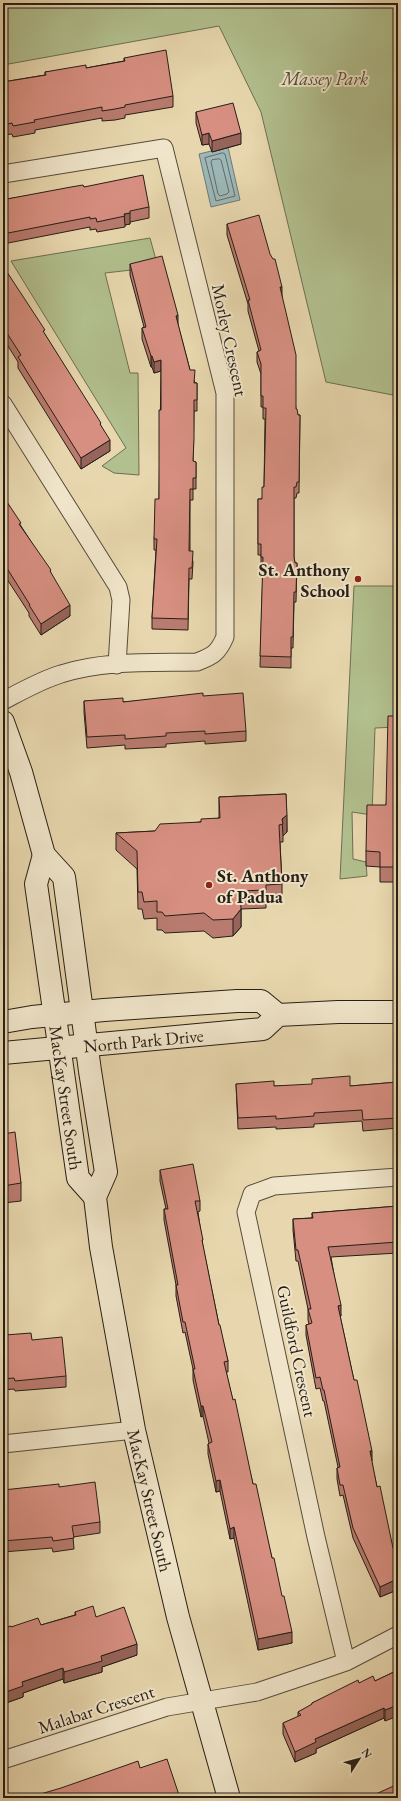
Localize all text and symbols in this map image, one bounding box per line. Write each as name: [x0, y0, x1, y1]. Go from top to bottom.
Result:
park label: Massey Park: [281, 67, 368, 91]
street label: Morley Crescent: [207, 282, 253, 399]
place label: St. Anthony School: [259, 558, 350, 602]
marker: St. Anthony School: [353, 574, 363, 584]
place label: St. Anthony of Padua: [217, 864, 309, 908]
marker: St. Anthony of Padua: [204, 880, 214, 890]
street label: North Park Drive: [82, 1023, 204, 1057]
street label: MacKay Street South: [45, 1024, 88, 1172]
street label: Guildford Crescent: [272, 1283, 322, 1419]
street label: MacKay Street South: [123, 1427, 179, 1574]
street label: Malabar Crescent: [35, 1679, 157, 1739]
north arrow: [339, 1739, 379, 1779]
text: N: [359, 1745, 375, 1761]

